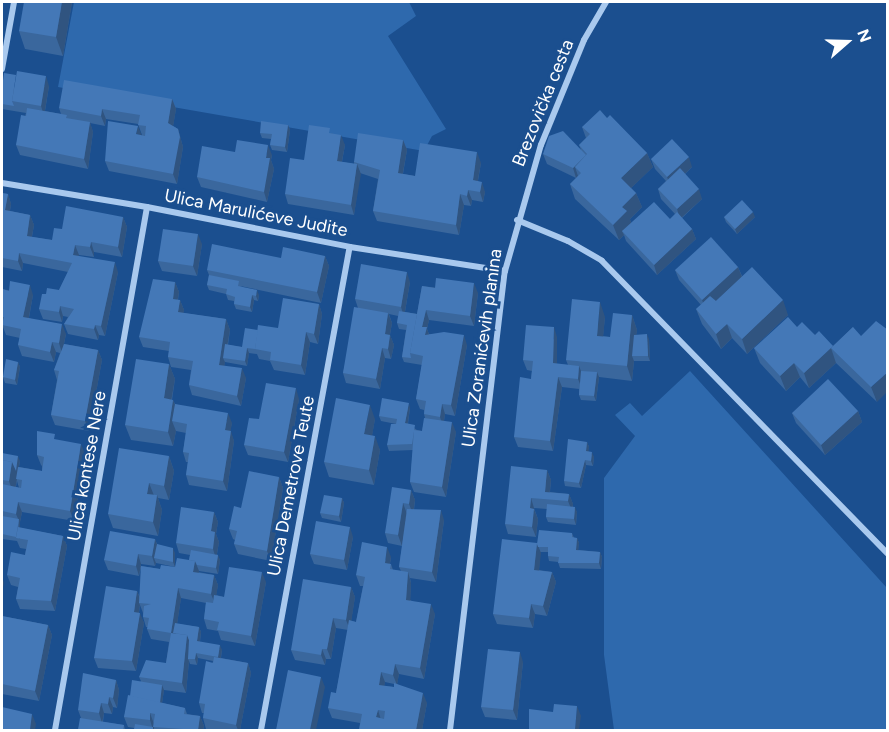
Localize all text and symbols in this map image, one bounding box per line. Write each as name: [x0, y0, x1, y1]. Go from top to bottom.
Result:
north arrow: [817, 12, 877, 72]
text: N: [853, 27, 875, 45]
street label: Brezovička cesta: [508, 36, 578, 170]
street label: Ulica Marulićeve Judite: [163, 185, 349, 241]
street label: Ulica Zoranićevih planina: [457, 247, 507, 449]
street label: Ulica kontese Nere: [63, 389, 111, 543]
street label: Ulica Demetrove Teute: [263, 394, 319, 578]

